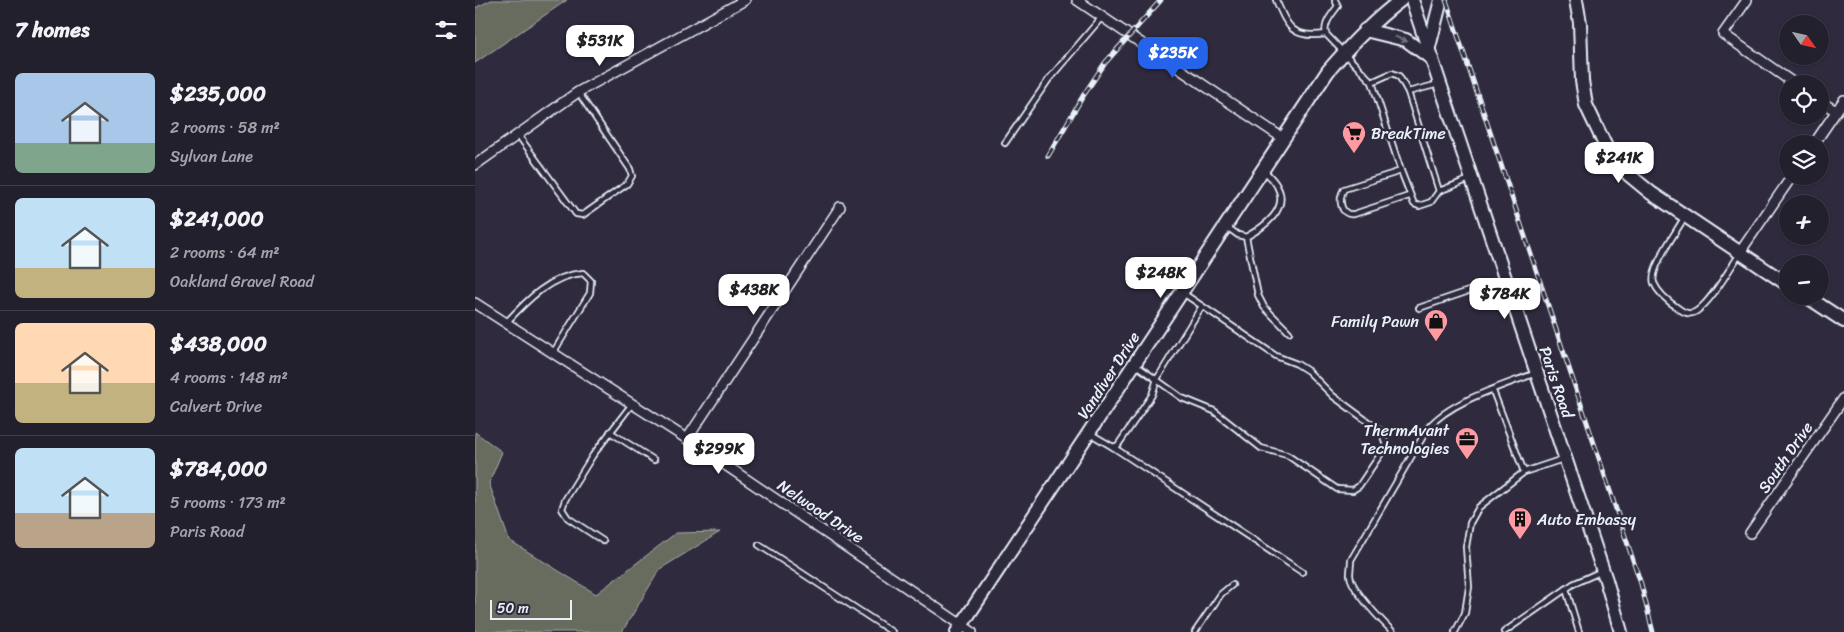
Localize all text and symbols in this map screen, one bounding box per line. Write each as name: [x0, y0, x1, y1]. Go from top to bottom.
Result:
text: 7 homes: [15, 11, 90, 49]
north arrow: [1779, 15, 1829, 65]
map controls: [1779, 15, 1829, 305]
icon: filters: [432, 16, 460, 44]
pin: $531K: [565, 24, 635, 67]
text: $531K: [577, 26, 623, 55]
one-way arrow: [1394, 35, 1409, 43]
pin: $235K: [1138, 36, 1208, 79]
text: $235K: [1149, 38, 1197, 67]
text: $235,000: [170, 75, 266, 113]
button: locate: [1779, 75, 1829, 125]
icon: home: [55, 93, 115, 153]
text: 2 rooms · 58 m²: [170, 113, 280, 142]
place label: BreakTime: [1371, 119, 1446, 148]
supermarket icon: BreakTime: [1341, 120, 1367, 154]
button: layers: [1779, 135, 1829, 185]
text: Sylvan Lane: [170, 142, 253, 171]
pin: $241K: [1584, 142, 1654, 184]
text: $241K: [1596, 143, 1642, 172]
button: +: [1779, 195, 1829, 245]
text: $241,000: [170, 200, 264, 238]
icon: home: [55, 218, 115, 278]
text: 2 rooms · 64 m²: [170, 238, 280, 267]
button: −: [1779, 255, 1829, 305]
pin: $248K: [1126, 256, 1196, 299]
text: $248K: [1136, 258, 1186, 287]
text: Oakland Gravel Road: [170, 267, 314, 296]
pin: $438K: [719, 274, 789, 316]
text: $438K: [730, 275, 778, 304]
pin: $784K: [1470, 278, 1540, 320]
text: $784K: [1480, 279, 1530, 308]
place label: Family Pawn: [1331, 307, 1419, 336]
shop icon: Family Pawn: [1423, 308, 1449, 342]
text: $438,000: [170, 325, 267, 363]
street label: Vandiver Drive: [1069, 325, 1148, 425]
street label: Paris Road: [1531, 342, 1583, 424]
icon: home: [55, 343, 115, 403]
text: 4 rooms · 148 m²: [170, 363, 288, 392]
text: Calvert Drive: [170, 392, 262, 421]
street label: South Drive: [1750, 415, 1821, 499]
place label: ThermAvant Technologies: [1360, 416, 1450, 463]
office icon: ThermAvant Technologies: [1454, 426, 1480, 460]
pin: $299K: [684, 432, 754, 475]
text: $299K: [694, 434, 744, 463]
text: $784,000: [170, 450, 267, 488]
icon: home: [55, 468, 115, 528]
street label: Nelwood Drive: [771, 471, 870, 551]
text: 5 rooms · 173 m²: [170, 488, 286, 517]
place label: Auto Embassy: [1536, 505, 1637, 534]
building icon: Auto Embassy: [1507, 506, 1533, 540]
text: Paris Road: [170, 517, 244, 546]
text: 50 m: [497, 596, 529, 621]
scale bar: [490, 597, 573, 620]

